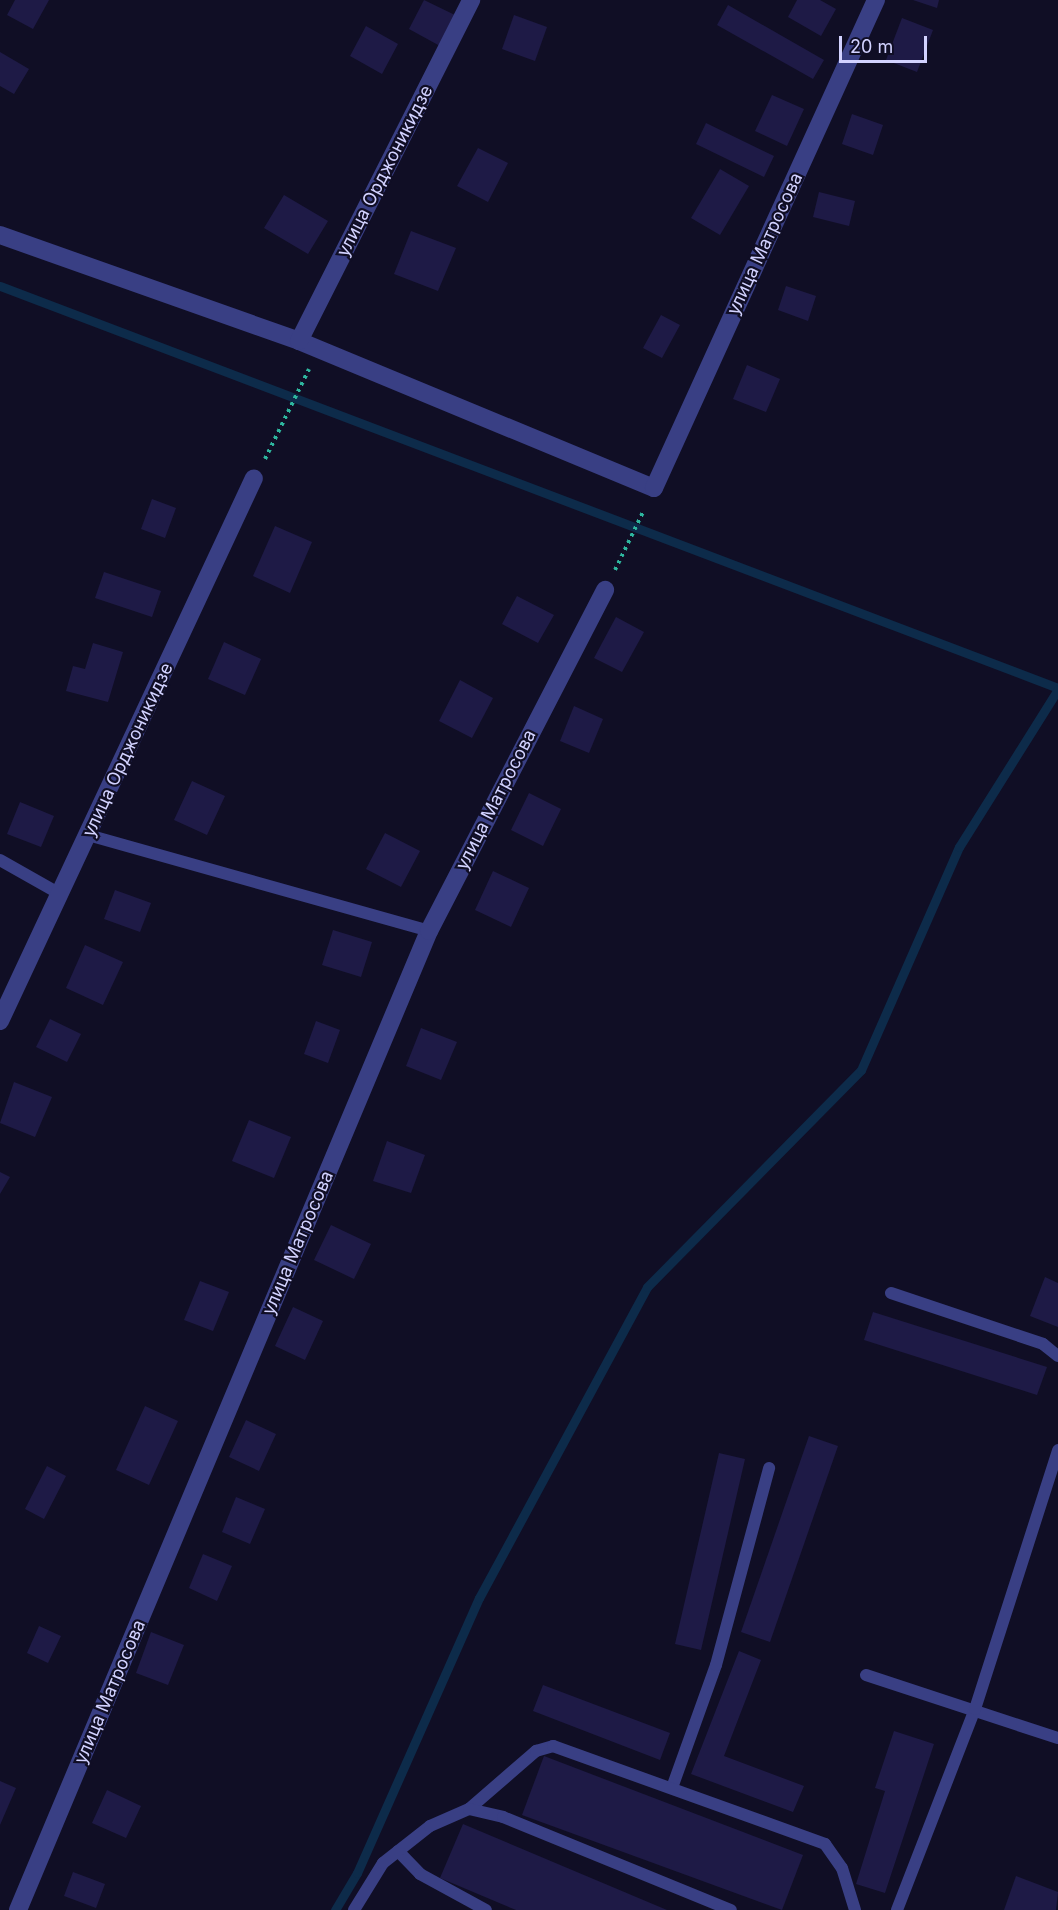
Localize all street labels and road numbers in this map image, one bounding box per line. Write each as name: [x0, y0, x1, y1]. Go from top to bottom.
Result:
street label: улица Орджоникидзе: [332, 82, 438, 260]
street label: улица Матросова: [723, 169, 807, 319]
street label: улица Орджоникидзе: [78, 659, 178, 841]
street label: улица Матросова: [451, 726, 541, 874]
street label: улица Матросова: [258, 1168, 338, 1318]
street label: улица Матросова: [70, 1617, 150, 1767]

